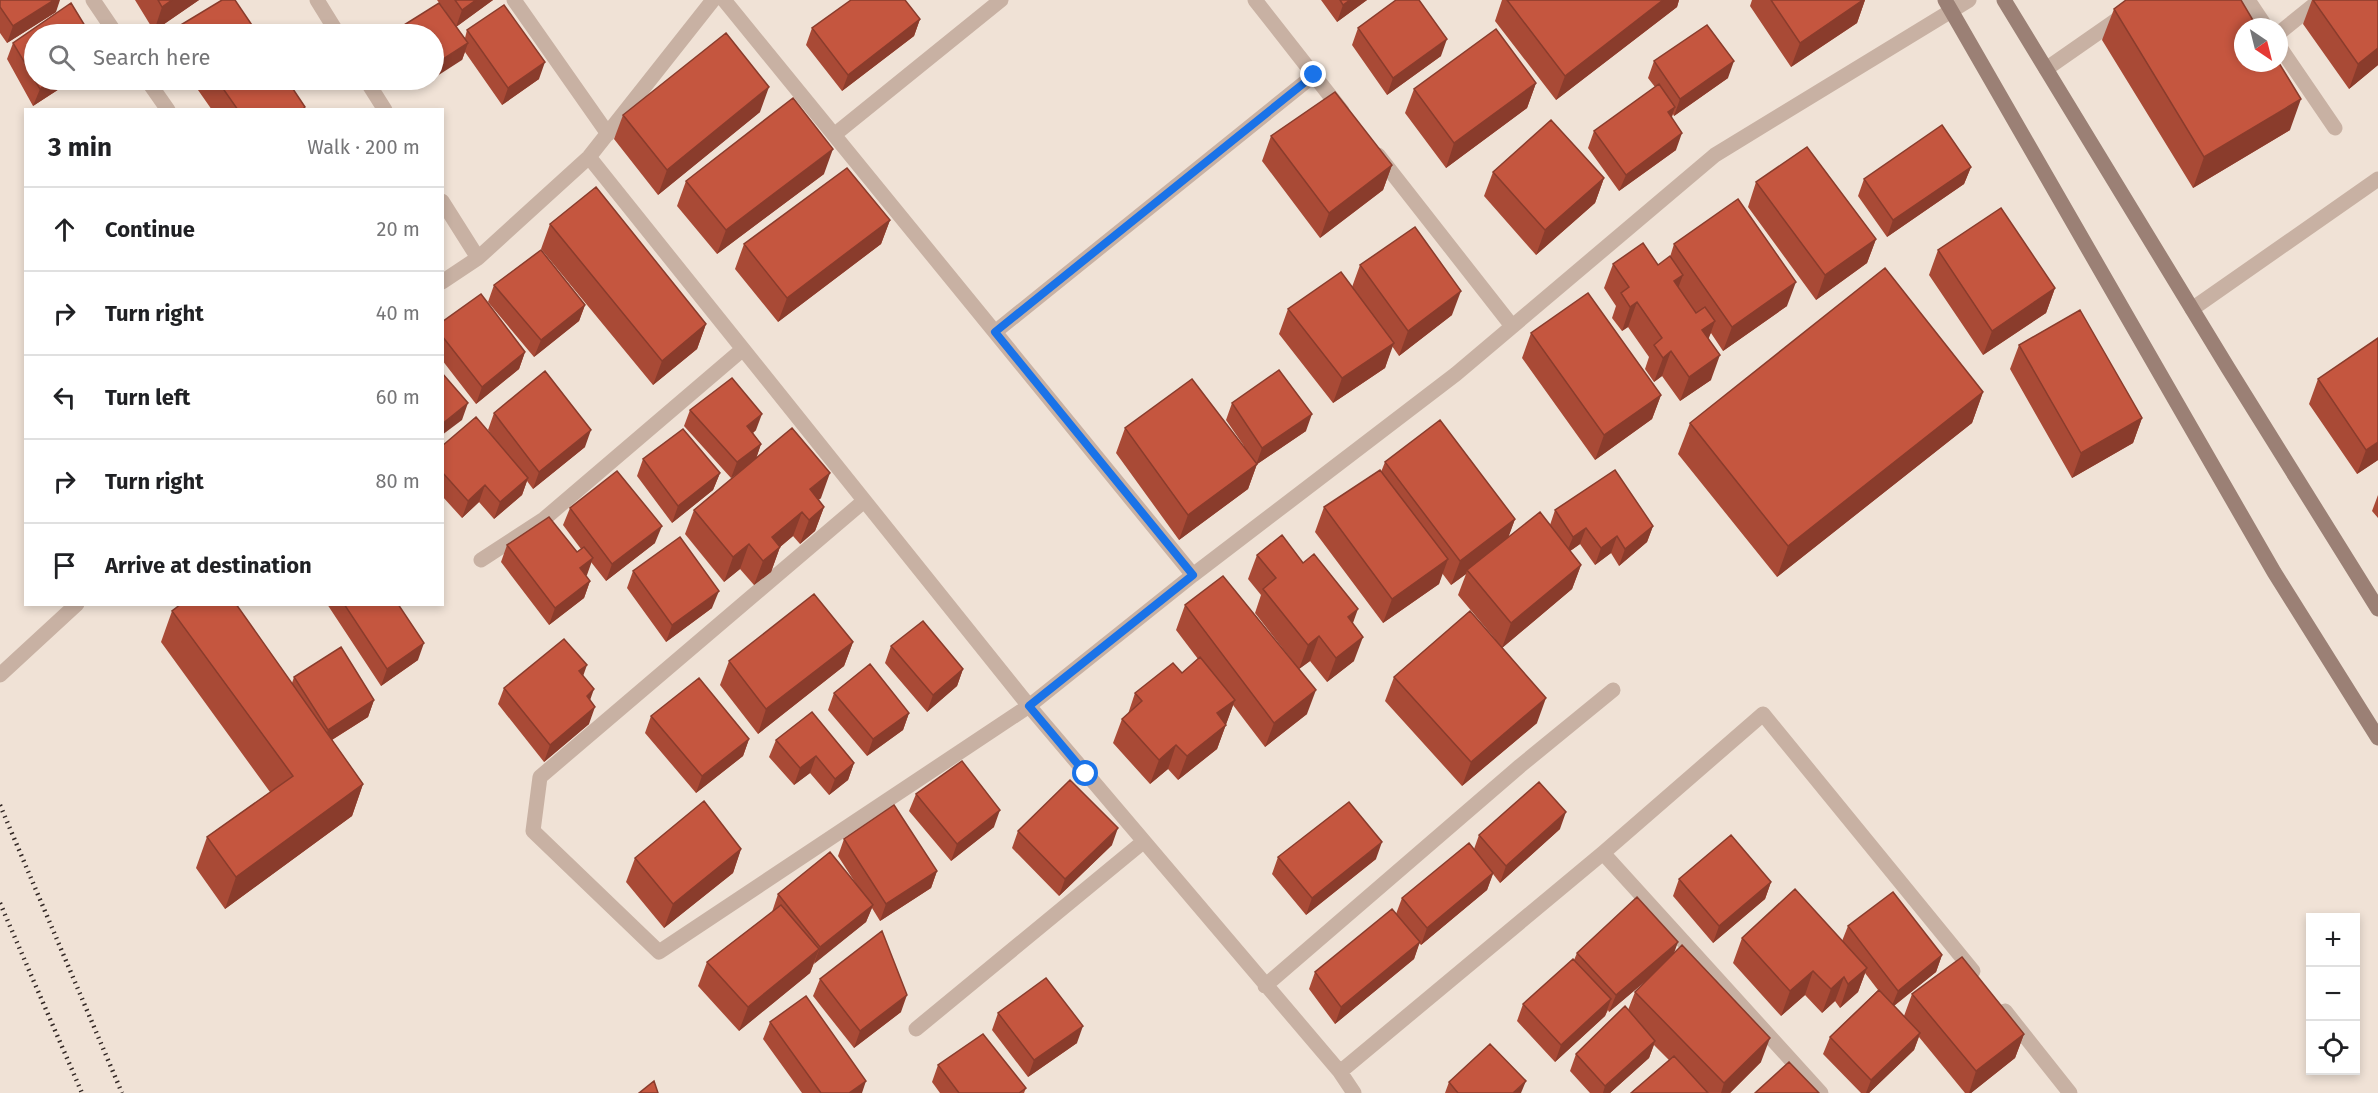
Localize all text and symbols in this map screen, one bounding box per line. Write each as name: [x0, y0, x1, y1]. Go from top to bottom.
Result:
north arrow: [2234, 18, 2288, 72]
search box: [24, 24, 444, 90]
icon: search: [45, 41, 78, 74]
text: Search here: [93, 44, 211, 71]
route end: [1300, 61, 1326, 87]
text: 3 min: [48, 132, 112, 163]
text: Walk · 200 m: [307, 135, 420, 159]
icon: ahead: [48, 213, 81, 246]
text: Continue: [105, 216, 195, 243]
text: 20 m: [377, 217, 420, 241]
icon: right: [48, 297, 81, 330]
text: Turn right: [105, 300, 204, 327]
text: 40 m: [376, 301, 420, 325]
icon: left: [48, 381, 81, 414]
text: Turn left: [105, 384, 190, 411]
text: 60 m: [376, 385, 420, 409]
icon: right: [48, 465, 81, 498]
text: Turn right: [105, 468, 204, 495]
text: 80 m: [375, 469, 420, 493]
icon: arrive: [48, 549, 81, 582]
text: Arrive at destination: [105, 552, 312, 579]
route start: [1072, 760, 1098, 786]
map controls: [2306, 913, 2360, 1075]
button: +: [2306, 913, 2360, 967]
button: −: [2306, 967, 2360, 1021]
button: locate: [2306, 1021, 2360, 1075]

